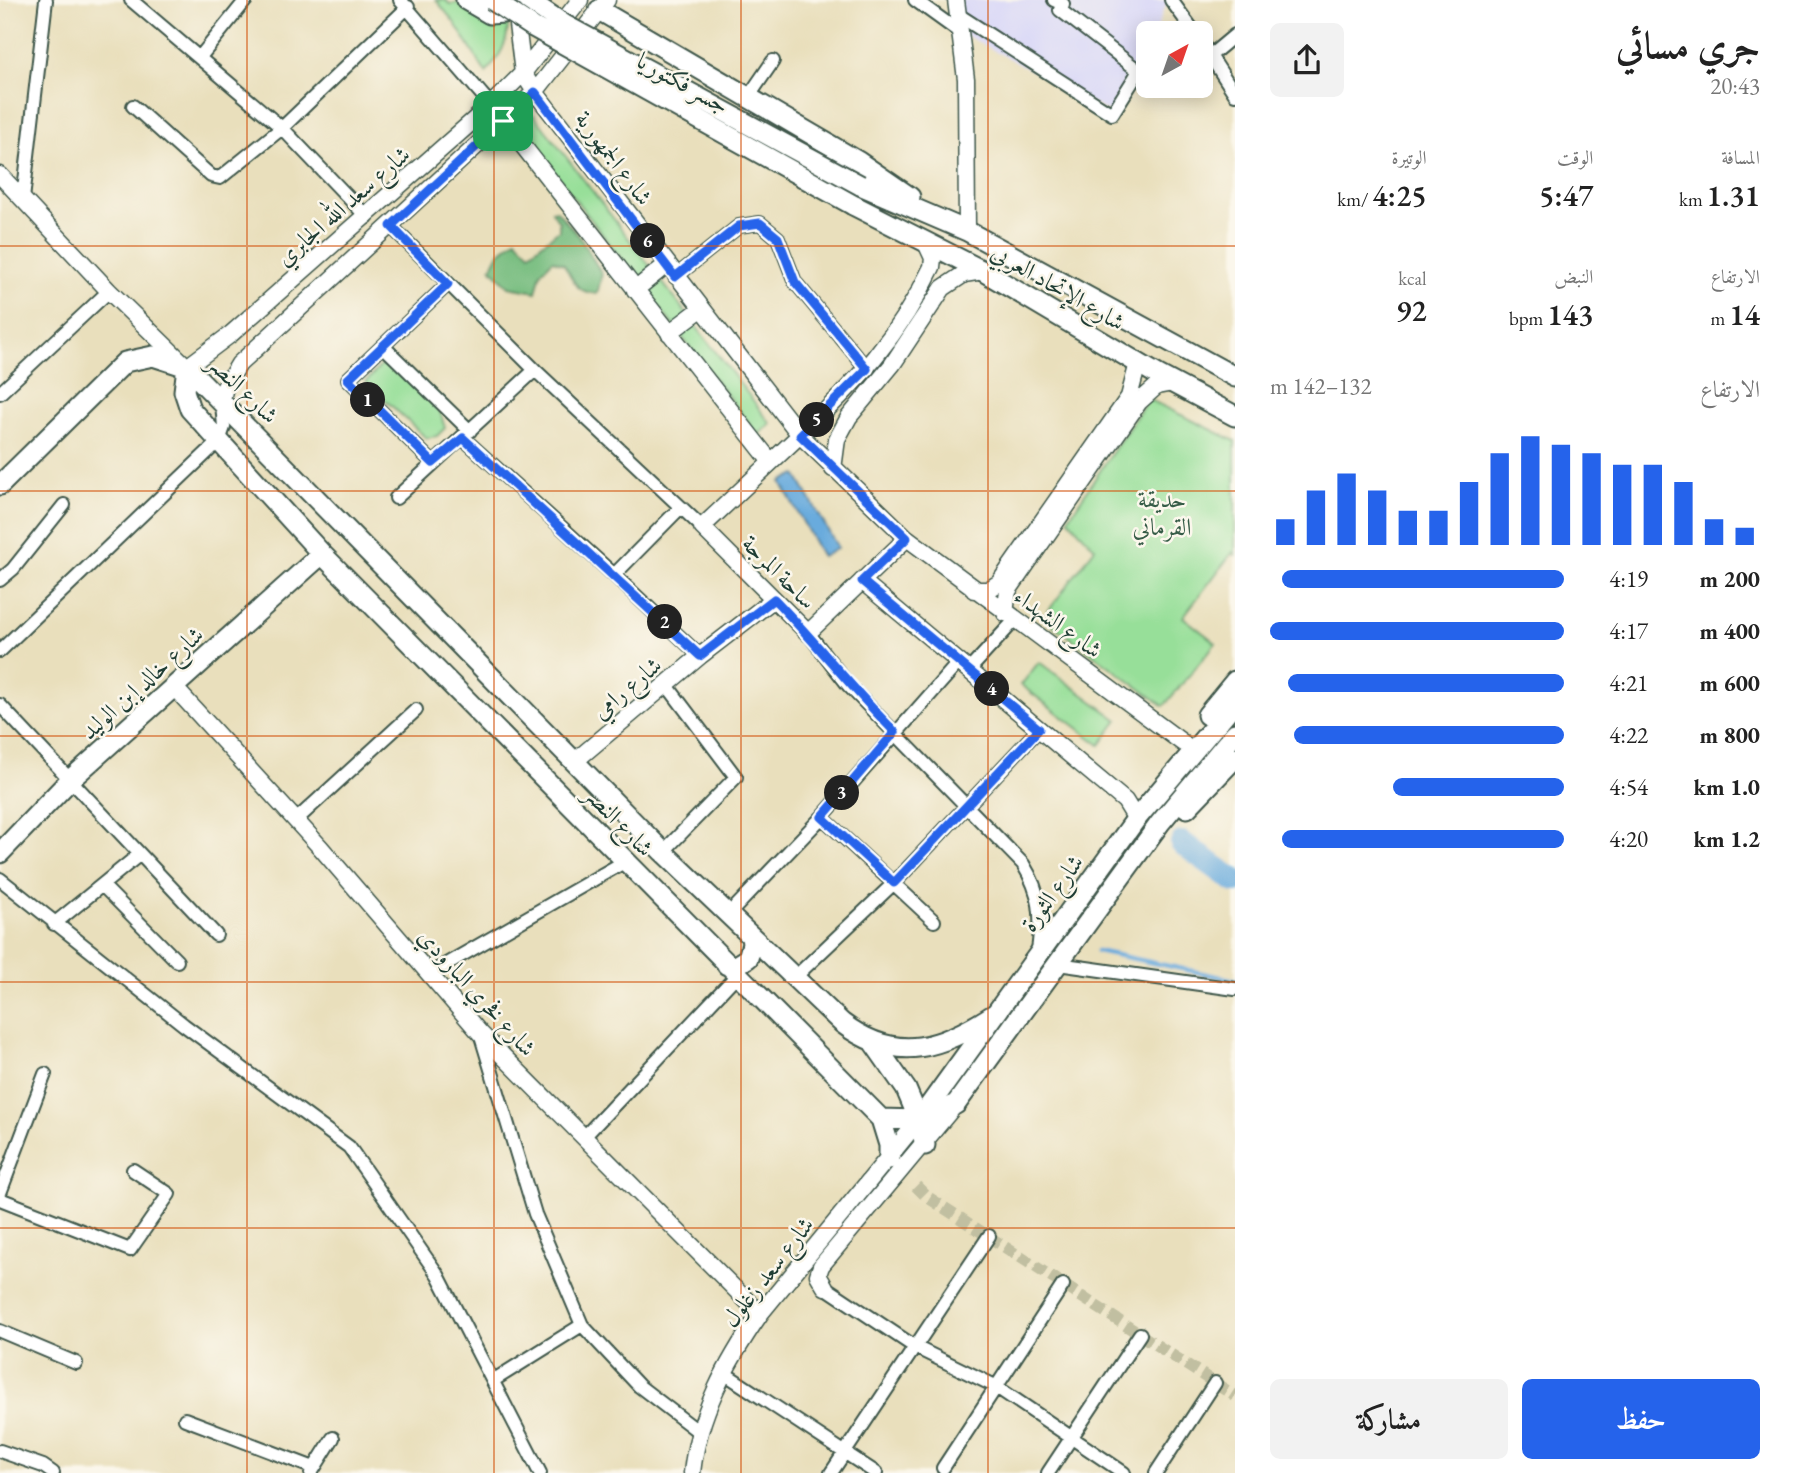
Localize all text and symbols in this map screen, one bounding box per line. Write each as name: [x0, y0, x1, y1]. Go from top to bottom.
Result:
text: جري مسائي: [1616, 20, 1760, 69]
north arrow: [1136, 21, 1213, 98]
map controls: [1136, 21, 1213, 98]
button: share: [1270, 23, 1344, 97]
street label: جسر فكتوريا: [631, 45, 735, 121]
text: 20:43: [1710, 71, 1760, 101]
pin: [473, 91, 533, 151]
icon: arrive: [484, 102, 522, 140]
street label: شارع الجمهورية: [565, 104, 660, 214]
street label: شارع سعد الله الجابري: [267, 136, 420, 276]
text: الوتيرة: [1392, 145, 1427, 170]
text: الوقت: [1557, 145, 1593, 170]
text: المسافة: [1721, 145, 1760, 170]
text: 4:25: [1372, 176, 1427, 215]
text: 5:47: [1539, 176, 1593, 215]
text: 1.31: [1707, 176, 1760, 215]
text: /km: [1337, 187, 1372, 212]
text: km: [1679, 187, 1707, 212]
pin: 6: [630, 224, 666, 258]
text: 6: [642, 228, 653, 253]
street label: شارع الإتحاد العربي: [983, 236, 1131, 342]
text: النبض: [1554, 264, 1593, 289]
text: الارتفاع: [1711, 264, 1760, 289]
text: kcal: [1398, 266, 1427, 291]
text: 92: [1396, 291, 1427, 330]
text: 143: [1547, 295, 1593, 334]
text: 14: [1729, 295, 1760, 334]
text: bpm: [1509, 306, 1547, 331]
text: m: [1711, 306, 1729, 331]
street label: شارع النصر: [196, 345, 285, 434]
text: 132–142 m: [1270, 371, 1371, 401]
text: الارتفاع: [1700, 374, 1760, 404]
pin: 1: [350, 382, 386, 418]
text: 1: [362, 387, 373, 412]
pin: 5: [800, 402, 834, 438]
text: 5: [811, 407, 822, 432]
park label: حديقة القرماني: [1132, 483, 1192, 546]
street label: ساحة المرجة: [735, 528, 823, 616]
text: 4:19: [1609, 564, 1648, 594]
text: 200 m: [1699, 564, 1760, 594]
street label: شارع الشهداء: [1005, 580, 1109, 669]
pin: 2: [648, 604, 682, 640]
text: 2: [659, 609, 670, 634]
text: 4:17: [1609, 616, 1648, 646]
text: 400 m: [1699, 616, 1760, 646]
street label: شارع خالد إبن الوليد: [74, 619, 213, 750]
street label: شارع رامي: [585, 649, 671, 730]
text: 4:21: [1609, 668, 1648, 698]
text: 600 m: [1699, 668, 1760, 698]
pin: 4: [974, 672, 1010, 706]
text: 4: [986, 676, 997, 701]
text: 4:22: [1609, 720, 1648, 750]
text: 800 m: [1699, 720, 1760, 750]
text: 4:54: [1609, 772, 1648, 802]
text: 1.0 km: [1693, 772, 1760, 802]
street label: شارع النصر: [572, 776, 661, 866]
pin: 3: [824, 776, 860, 810]
text: 3: [836, 780, 847, 805]
text: 4:20: [1609, 824, 1648, 854]
text: 1.2 km: [1693, 824, 1760, 854]
street label: شارع الثورة: [1013, 848, 1094, 941]
street label: شارع فخري البارودي: [408, 921, 543, 1066]
street label: شارع سعد زغلول: [715, 1210, 824, 1336]
button: مشاركة: [1270, 1379, 1508, 1459]
button: حفظ: [1522, 1379, 1760, 1459]

